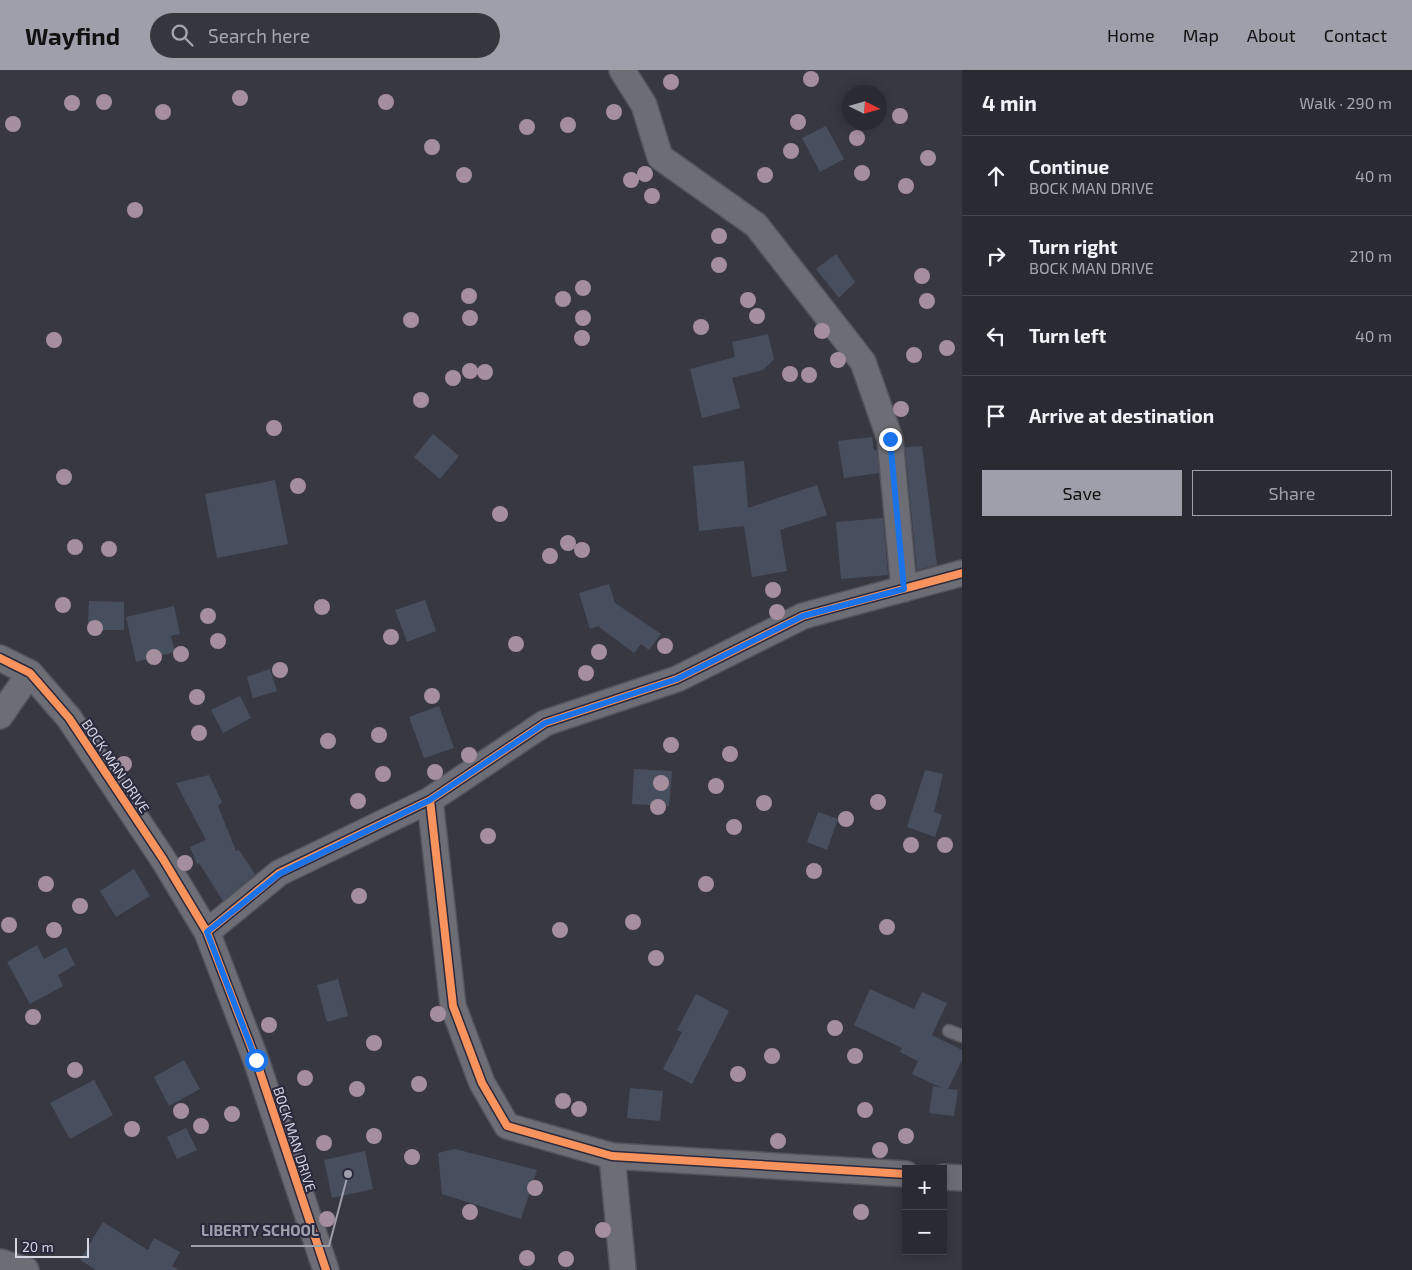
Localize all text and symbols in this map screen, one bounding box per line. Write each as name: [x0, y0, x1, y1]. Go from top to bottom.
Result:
search box: [150, 13, 500, 58]
text: Wayfind: [25, 21, 120, 50]
icon: search: [168, 21, 196, 49]
text: Search here: [208, 24, 310, 47]
text: Home: [1107, 24, 1155, 46]
text: Map: [1183, 24, 1219, 46]
text: About: [1247, 24, 1296, 46]
text: Contact: [1324, 24, 1387, 46]
north arrow: [842, 85, 887, 130]
text: 4 min: [982, 90, 1037, 115]
text: Walk · 290 m: [1299, 93, 1392, 112]
text: Continue: [1029, 155, 1109, 178]
icon: ahead: [982, 162, 1010, 190]
text: 40 m: [1355, 166, 1392, 185]
text: BOCK MAN DRIVE: [1029, 178, 1154, 197]
text: Turn right: [1029, 235, 1117, 258]
icon: right: [982, 242, 1010, 270]
text: 210 m: [1349, 246, 1392, 265]
text: BOCK MAN DRIVE: [1029, 258, 1154, 277]
icon: left: [982, 322, 1010, 350]
text: Turn left: [1029, 324, 1106, 347]
text: 40 m: [1355, 326, 1392, 345]
icon: arrive: [982, 402, 1010, 430]
text: Arrive at destination: [1029, 404, 1214, 427]
route end: [879, 428, 902, 451]
button: Save: [982, 470, 1182, 516]
button: Share: [1192, 470, 1392, 516]
street label: BOCK MAN DRIVE: [78, 716, 154, 816]
route start: [245, 1049, 268, 1072]
street label: BOCK MAN DRIVE: [270, 1084, 320, 1194]
map controls: [902, 1165, 947, 1255]
button: +: [902, 1165, 947, 1210]
button: −: [902, 1210, 947, 1255]
callout: LIBERTY SCHOOL: [191, 1216, 329, 1246]
text: LIBERTY SCHOOL: [201, 1221, 319, 1239]
scale bar: [15, 1235, 89, 1258]
text: 20 m: [22, 1238, 54, 1255]

